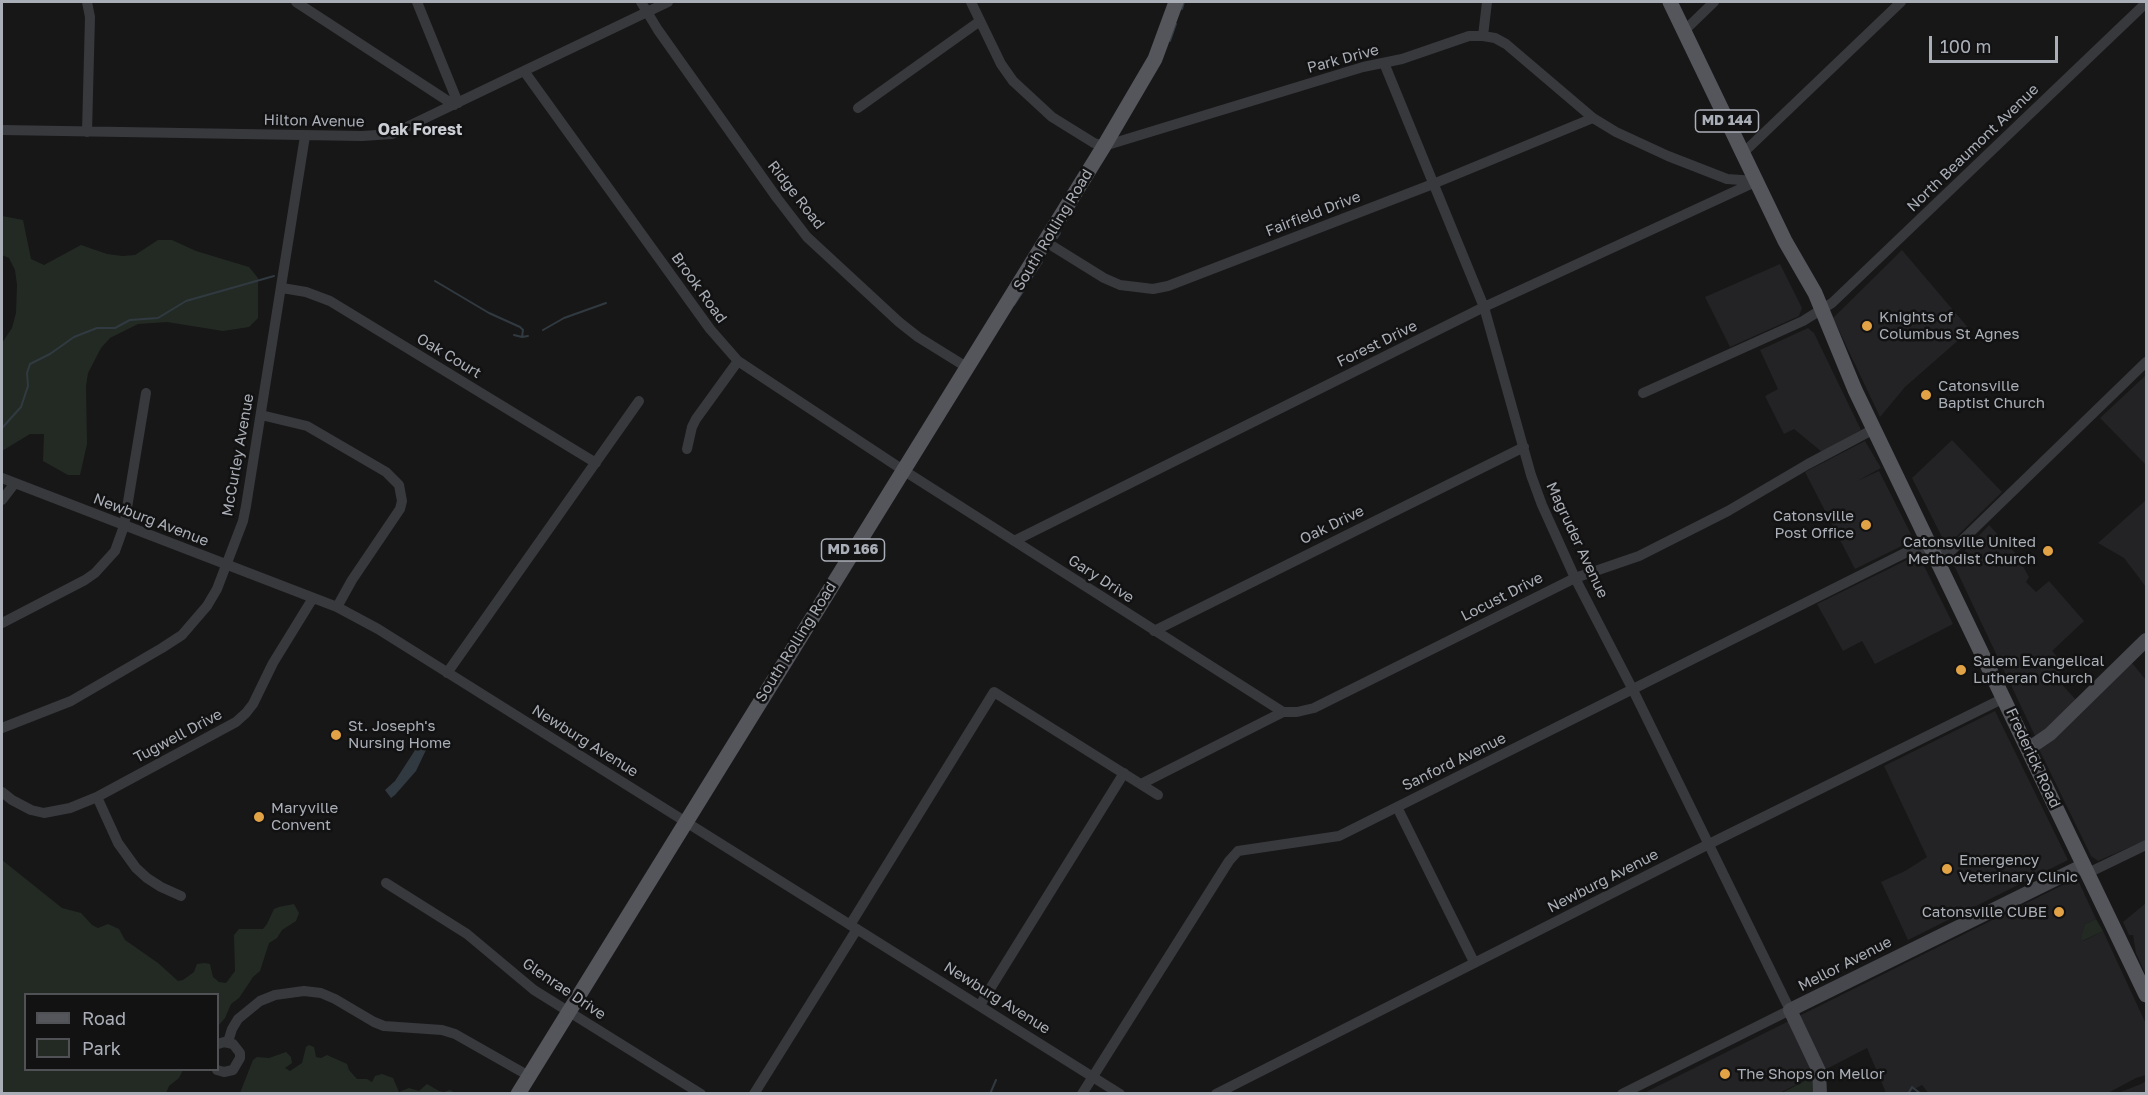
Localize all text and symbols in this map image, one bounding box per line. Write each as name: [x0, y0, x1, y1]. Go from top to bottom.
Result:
scale bar: [1932, 24, 2061, 62]
text: 100 m: [1940, 35, 1991, 57]
street label: Park Drive: [1305, 41, 1381, 77]
street label: North Beaumont Avenue: [1903, 80, 2043, 216]
road number: MD 144: [1696, 110, 1758, 132]
street label: Hilton Avenue: [263, 111, 365, 131]
district label: Oak Forest: [378, 120, 462, 140]
street label: Ridge Road: [764, 157, 828, 233]
street label: South Rolling Road: [1010, 166, 1096, 294]
street label: Fairfield Drive: [1263, 188, 1363, 240]
street label: Brook Road: [667, 249, 731, 327]
place label: Knights of Columbus St Agnes: [1879, 308, 2019, 343]
street label: Forest Drive: [1334, 317, 1420, 371]
marker: Knights of Columbus St Agnes: [1860, 319, 1874, 333]
street label: Oak Court: [413, 330, 485, 382]
place label: Catonsville Baptist Church: [1938, 377, 2045, 412]
marker: Catonsville Baptist Church: [1919, 388, 1933, 402]
street label: McCurley Avenue: [218, 392, 258, 518]
street label: Magruder Avenue: [1542, 479, 1612, 601]
street label: Newburg Avenue: [91, 490, 211, 550]
street label: Oak Drive: [1297, 502, 1367, 548]
place label: Catonsville Post Office: [1773, 507, 1854, 542]
marker: Catonsville Post Office: [1859, 518, 1873, 532]
place label: Catonsville United Methodist Church: [1903, 533, 2036, 568]
road number: MD 166: [822, 539, 884, 561]
marker: Catonsville United Methodist Church: [2041, 544, 2055, 558]
street label: Gary Drive: [1065, 551, 1137, 607]
street label: Locust Drive: [1458, 569, 1546, 625]
street label: South Rolling Road: [752, 579, 840, 705]
place label: Salem Evangelical Lutheran Church: [1973, 652, 2104, 687]
marker: Salem Evangelical Lutheran Church: [1954, 663, 1968, 677]
street label: Newburg Avenue: [528, 701, 642, 781]
street label: Tugwell Drive: [131, 705, 225, 767]
street label: Frederick Road: [2002, 705, 2064, 811]
place label: St. Joseph's Nursing Home: [348, 717, 451, 752]
marker: St. Joseph's Nursing Home: [329, 728, 343, 742]
street label: Sanford Avenue: [1399, 729, 1509, 795]
place label: Maryville Convent: [271, 799, 338, 834]
marker: Maryville Convent: [252, 810, 266, 824]
street label: Newburg Avenue: [1545, 845, 1661, 917]
place label: Emergency Veterinary Clinic: [1959, 851, 2078, 886]
marker: Emergency Veterinary Clinic: [1940, 862, 1954, 876]
place label: Catonsville CUBE: [1922, 903, 2047, 921]
marker: Catonsville CUBE: [2052, 905, 2066, 919]
street label: Mellor Avenue: [1795, 933, 1895, 995]
street label: Glenrae Drive: [519, 954, 609, 1024]
street label: Newburg Avenue: [940, 958, 1054, 1038]
legend: [24, 993, 219, 1071]
text: Road: [82, 1007, 126, 1029]
text: Park: [82, 1037, 121, 1059]
place label: The Shops on Mellor: [1737, 1065, 1885, 1083]
marker: The Shops on Mellor: [1718, 1067, 1732, 1081]

